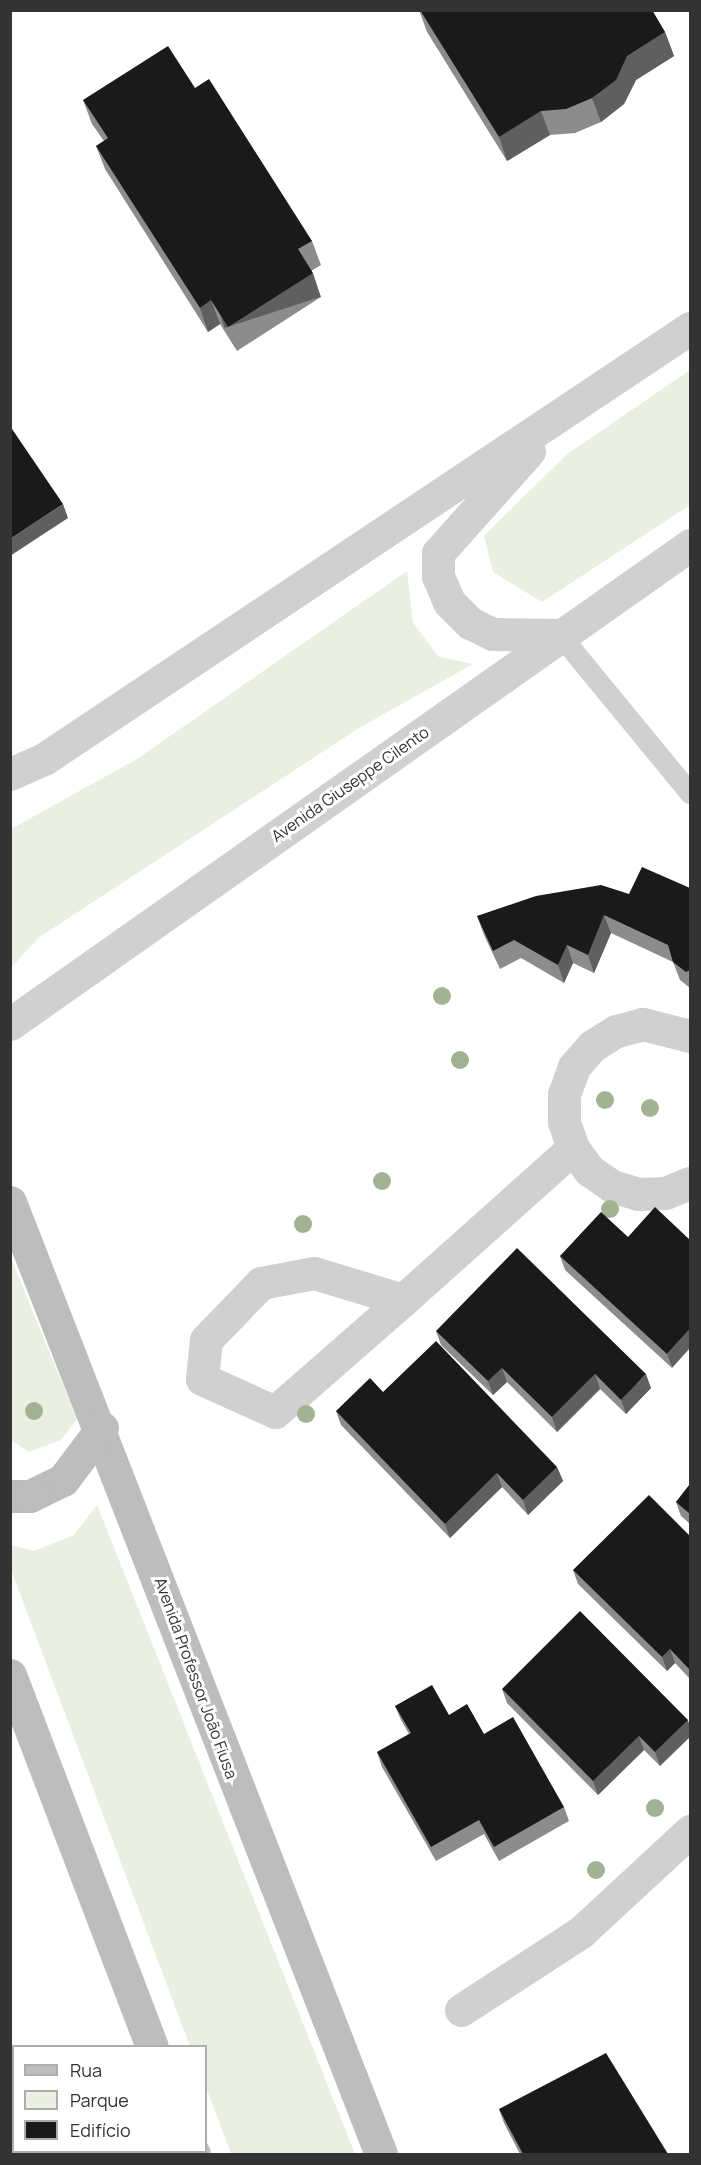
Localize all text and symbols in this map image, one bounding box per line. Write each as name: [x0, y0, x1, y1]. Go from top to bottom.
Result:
street label: Avenida Giuseppe Cilento: [268, 722, 432, 846]
street label: Avenida Professor João Fiusa: [151, 1575, 241, 1781]
legend: [12, 2045, 207, 2153]
text: Rua: [70, 2058, 102, 2082]
text: Parque: [70, 2088, 129, 2112]
text: Edifício: [70, 2118, 131, 2142]

